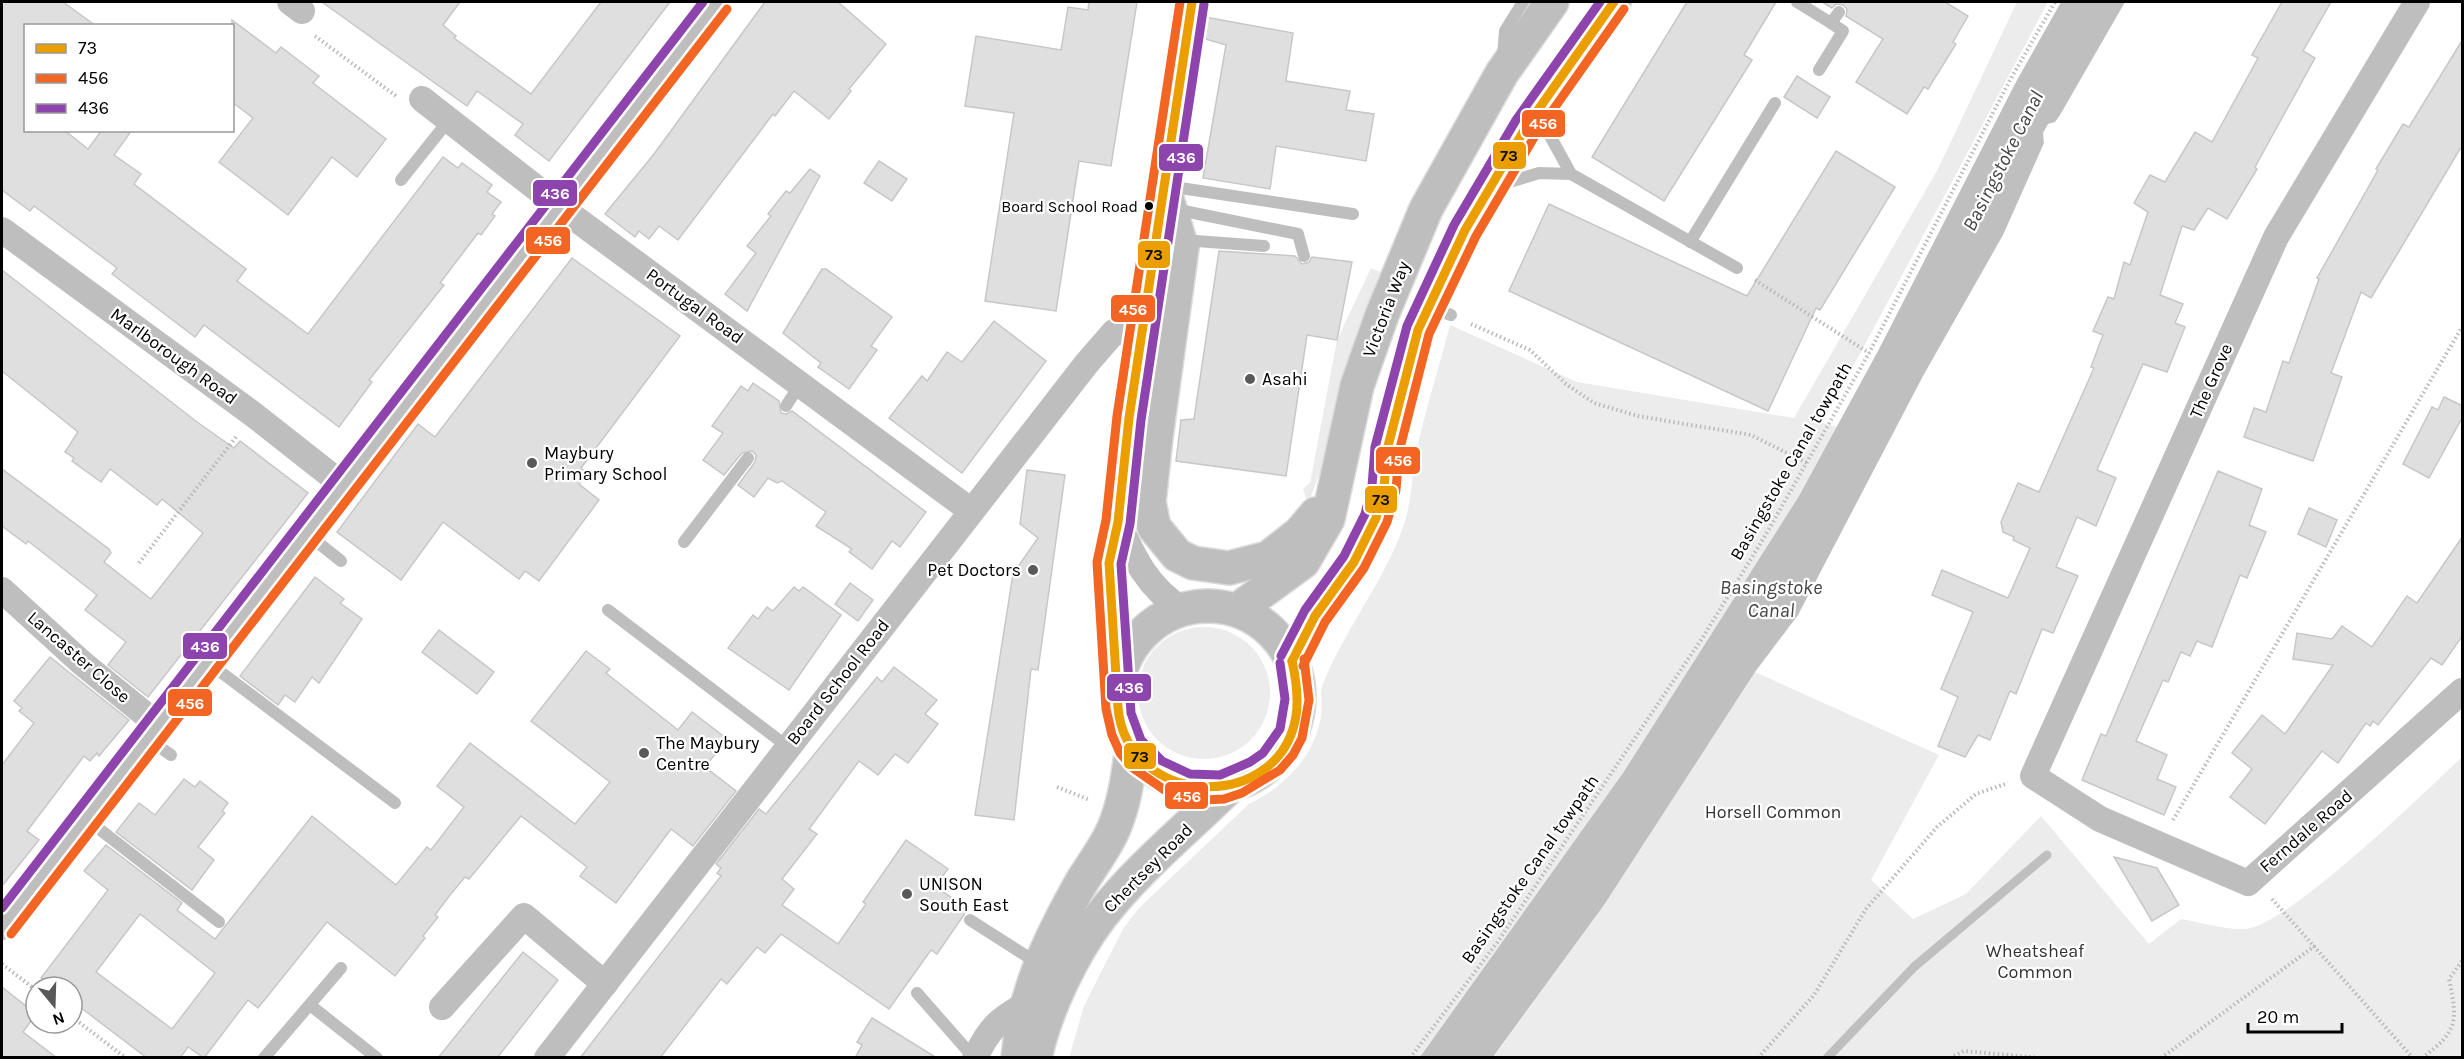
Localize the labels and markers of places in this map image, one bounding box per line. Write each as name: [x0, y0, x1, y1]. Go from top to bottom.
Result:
place label: Board School Road: [1001, 197, 1138, 216]
marker: Board School Road: [1143, 200, 1155, 212]
place label: Asahi: [1262, 368, 1308, 390]
marker: Asahi: [1243, 372, 1257, 386]
place label: Maybury Primary School: [544, 442, 668, 485]
marker: Maybury Primary School: [525, 456, 539, 470]
place label: Pet Doctors: [927, 559, 1021, 581]
marker: Pet Doctors: [1026, 563, 1040, 577]
place label: The Maybury Centre: [656, 732, 760, 775]
marker: The Maybury Centre: [637, 746, 651, 760]
place label: UNISON South East: [919, 873, 1009, 916]
marker: UNISON South East: [900, 887, 914, 901]

